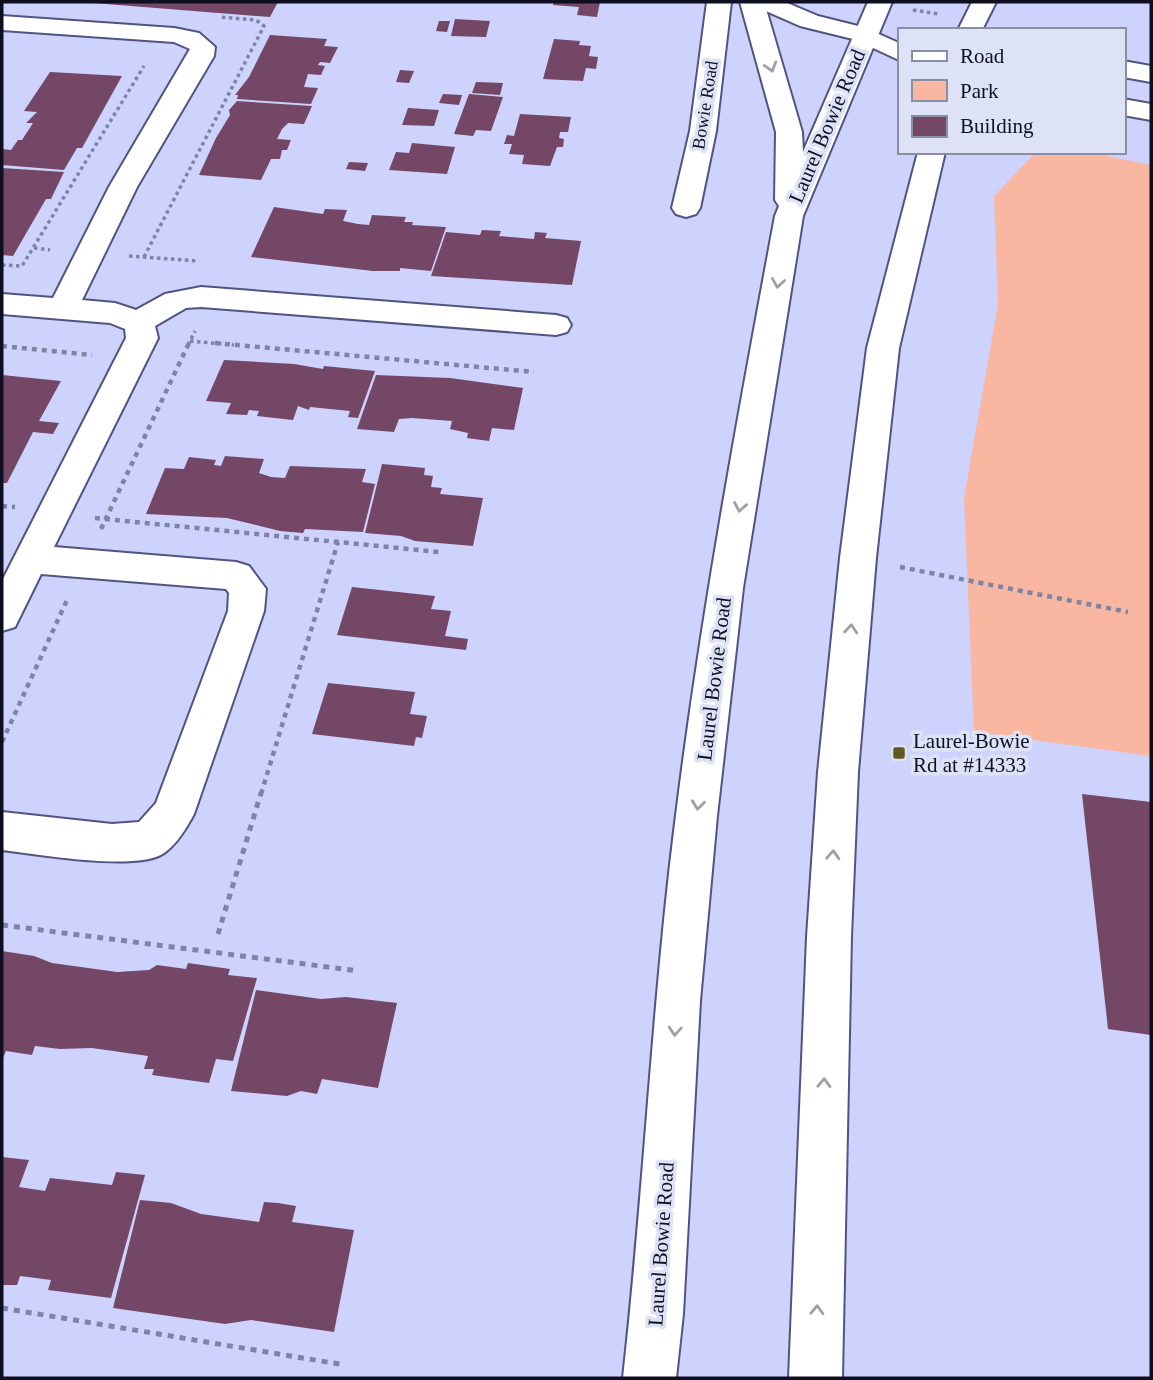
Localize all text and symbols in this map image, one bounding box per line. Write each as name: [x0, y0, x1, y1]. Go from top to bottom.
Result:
legend: [898, 28, 1125, 154]
text: Road: [960, 44, 1005, 68]
street label: Laurel Bowie Road: [784, 45, 870, 206]
street label: Bowie Road: [688, 59, 722, 151]
one-way arrow: [763, 61, 778, 73]
text: Park: [960, 79, 999, 103]
text: Building: [960, 114, 1034, 138]
one-way arrow: [771, 277, 786, 289]
one-way arrow: [733, 501, 748, 513]
street label: Laurel Bowie Road: [692, 595, 736, 762]
one-way arrow: [843, 623, 858, 634]
place label: Laurel-Bowie Rd at #14333: [913, 729, 1030, 777]
marker: Laurel-Bowie Rd at #14333: [891, 745, 907, 761]
one-way arrow: [690, 799, 705, 811]
one-way arrow: [826, 850, 841, 861]
one-way arrow: [668, 1026, 683, 1037]
one-way arrow: [817, 1077, 832, 1088]
street label: Laurel Bowie Road: [643, 1161, 679, 1327]
one-way arrow: [809, 1304, 825, 1315]

